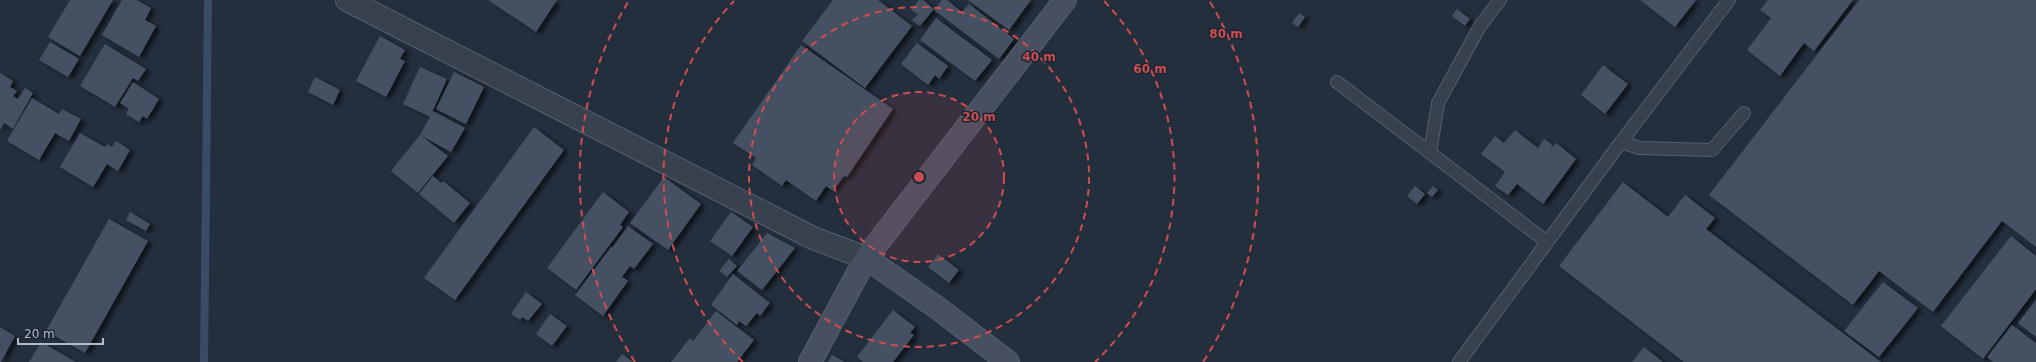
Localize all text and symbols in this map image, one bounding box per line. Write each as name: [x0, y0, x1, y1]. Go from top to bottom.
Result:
text: 80 m: [1209, 27, 1243, 41]
text: 40 m: [1022, 50, 1056, 64]
text: 60 m: [1133, 62, 1167, 76]
text: 20 m: [962, 110, 996, 124]
centre of rings: [912, 170, 926, 184]
scale bar: [18, 320, 103, 346]
text: 20 m: [24, 327, 55, 341]

